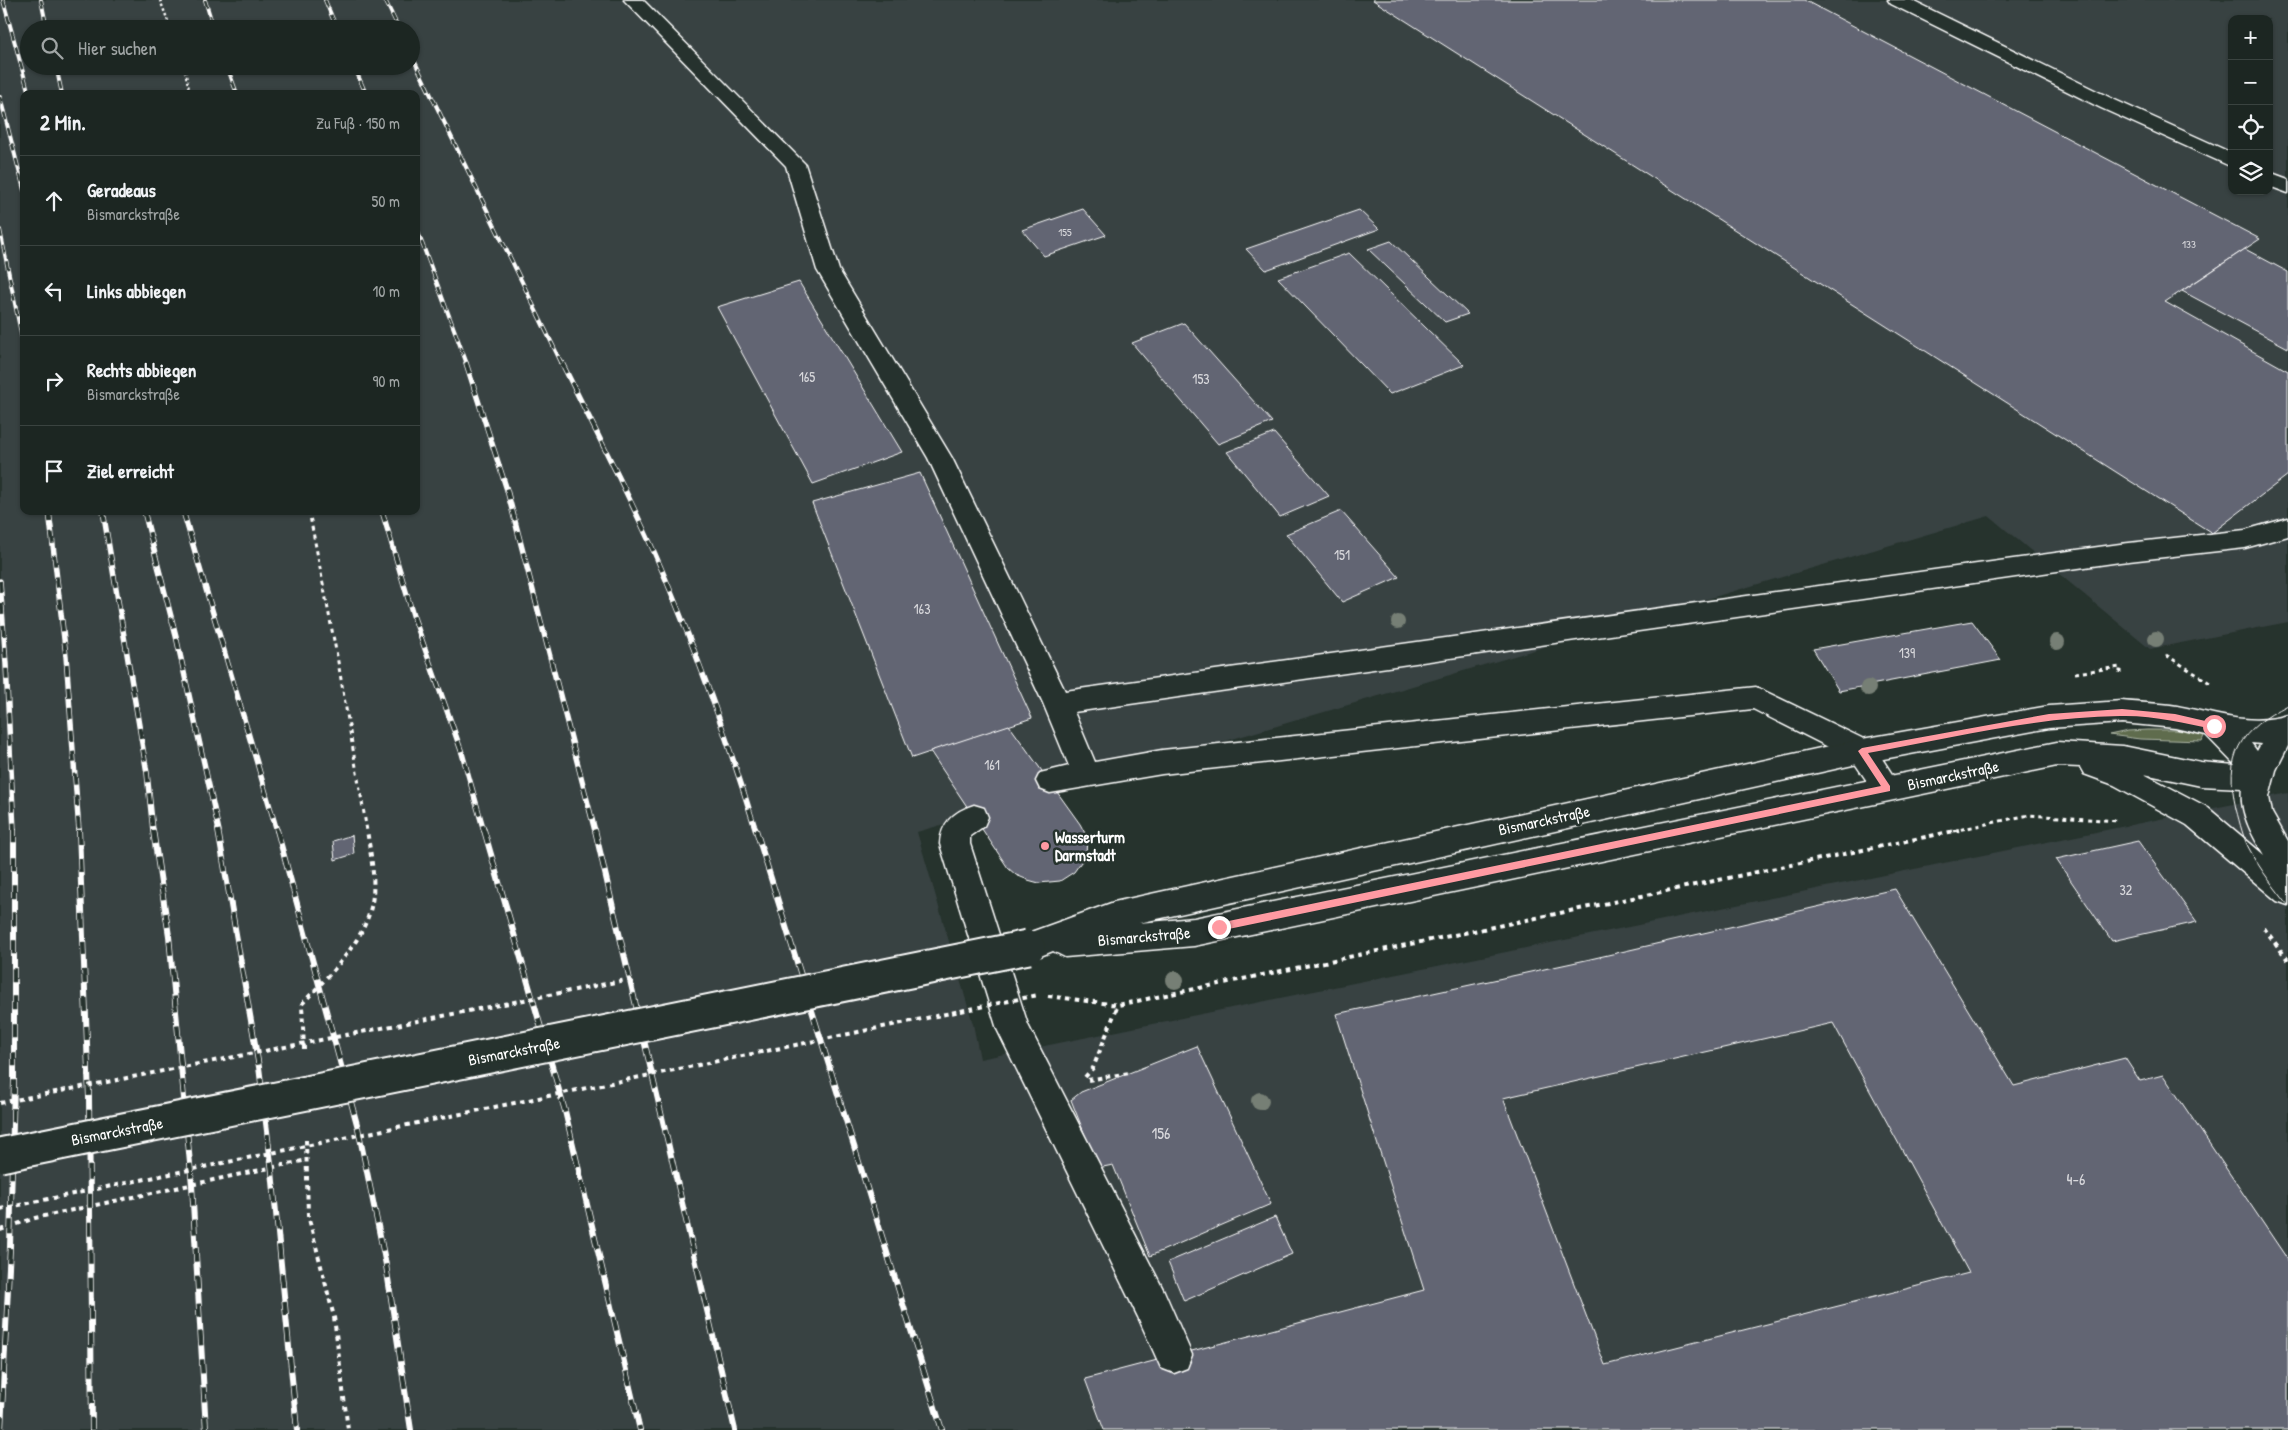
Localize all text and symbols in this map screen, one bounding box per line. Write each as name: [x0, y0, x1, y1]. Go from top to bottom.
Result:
map controls: [2228, 15, 2273, 195]
button: +: [2228, 15, 2273, 60]
search box: [20, 20, 420, 75]
icon: search: [38, 34, 66, 62]
text: Hier suchen: [78, 35, 157, 61]
button: −: [2228, 60, 2273, 105]
button: locate: [2228, 105, 2273, 150]
text: 2 Min.: [40, 108, 86, 137]
text: Zu Fuß · 150 m: [316, 112, 400, 134]
button: layers: [2228, 150, 2273, 195]
text: Geradeaus: [87, 177, 156, 203]
icon: ahead: [40, 187, 68, 215]
text: 50 m: [372, 190, 400, 212]
text: Bismarckstraße: [87, 203, 180, 225]
house number: 155: [1058, 225, 1072, 239]
house number: 133: [2182, 237, 2196, 251]
icon: left: [40, 277, 68, 305]
text: Links abbiegen: [87, 278, 186, 304]
text: 10 m: [372, 280, 400, 302]
text: Rechts abbiegen: [87, 357, 196, 383]
icon: right: [40, 367, 68, 395]
house number: 165: [799, 367, 815, 386]
house number: 153: [1192, 369, 1210, 388]
text: 90 m: [372, 370, 400, 392]
text: Bismarckstraße: [87, 383, 180, 405]
icon: arrive: [40, 457, 68, 485]
text: Ziel erreicht: [87, 458, 174, 484]
house number: 151: [1334, 545, 1350, 564]
house number: 163: [914, 599, 930, 618]
house number: 139: [1899, 643, 1915, 662]
route start: [2203, 715, 2226, 738]
street label: Bismarckstraße: [1905, 754, 2001, 795]
house number: 161: [984, 755, 1000, 774]
street label: Bismarckstraße: [1496, 799, 1592, 840]
place label: Wasserturm Darmstadt: [1055, 826, 1125, 866]
marker: Wasserturm Darmstadt: [1039, 840, 1051, 852]
house number: 32: [2120, 880, 2133, 899]
route end: [1208, 916, 1231, 939]
street label: Bismarckstraße: [1097, 921, 1192, 951]
street label: Bismarckstraße: [466, 1031, 562, 1071]
street label: Bismarckstraße: [69, 1111, 165, 1151]
house number: 156: [1152, 1122, 1170, 1144]
house number: 4-6: [2067, 1168, 2085, 1190]

